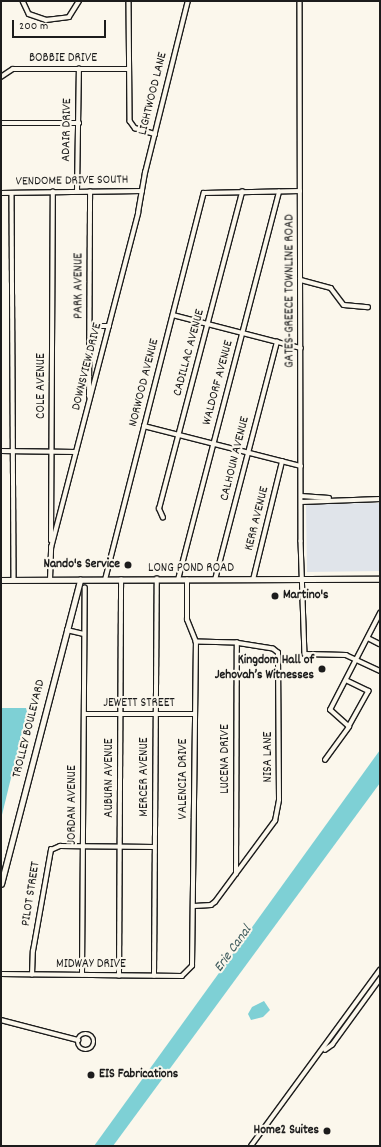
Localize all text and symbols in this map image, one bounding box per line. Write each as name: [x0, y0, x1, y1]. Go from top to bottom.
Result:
scale bar: [14, 12, 108, 38]
text: 200 m: [19, 18, 48, 35]
street label: BOBBIE DRIVE: [29, 51, 97, 67]
street label: LIGHTWOOD LANE: [136, 51, 172, 137]
street label: ADAIR DRIVE: [60, 98, 76, 162]
street label: VENDOME DRIVE SOUTH: [15, 173, 129, 191]
street label: GATES-GREECE TOWNLINE ROAD: [283, 214, 299, 368]
street label: PARK AVENUE: [72, 253, 88, 319]
street label: CADILLAC AVENUE: [171, 308, 209, 398]
street label: DOWNSVIEW DRIVE: [70, 322, 106, 412]
street label: NORWOOD AVENUE: [127, 337, 163, 429]
street label: WALDORF AVENUE: [200, 339, 238, 427]
street label: COLE AVENUE: [34, 353, 50, 419]
street label: CALHOUN AVENUE: [218, 415, 254, 503]
street label: KERR AVENUE: [243, 485, 273, 553]
place label: Nando's Service: [44, 557, 120, 573]
marker: Nando's Service: [123, 560, 133, 570]
street label: LONG POND ROAD: [148, 561, 234, 577]
place label: Martino's: [283, 588, 329, 604]
marker: Martino's: [270, 591, 280, 601]
place label: Kingdom Hall of Jehovah’s Witnesses: [215, 654, 314, 685]
marker: Kingdom Hall of Jehovah’s Witnesses: [317, 664, 327, 674]
street label: TROLLEY BOULEVARD: [10, 678, 50, 780]
street label: JEWETT STREET: [103, 696, 175, 712]
street label: LUCENA DRIVE: [218, 724, 234, 794]
street label: NISA LANE: [261, 732, 277, 782]
street label: MERCER AVENUE: [137, 737, 153, 817]
street label: AUBURN AVENUE: [102, 738, 118, 818]
street label: VALENCIA DRIVE: [176, 739, 192, 819]
street label: JORDAN AVENUE: [65, 765, 81, 845]
street label: PILOT STREET: [19, 861, 45, 927]
water label: Erie Canal: [211, 922, 255, 976]
street label: MIDWAY DRIVE: [56, 957, 126, 973]
place label: EIS Fabrications: [99, 1067, 178, 1083]
marker: EIS Fabrications: [86, 1070, 96, 1080]
place label: Home2 Suites: [254, 1123, 319, 1139]
marker: Home2 Suites: [322, 1126, 332, 1136]

